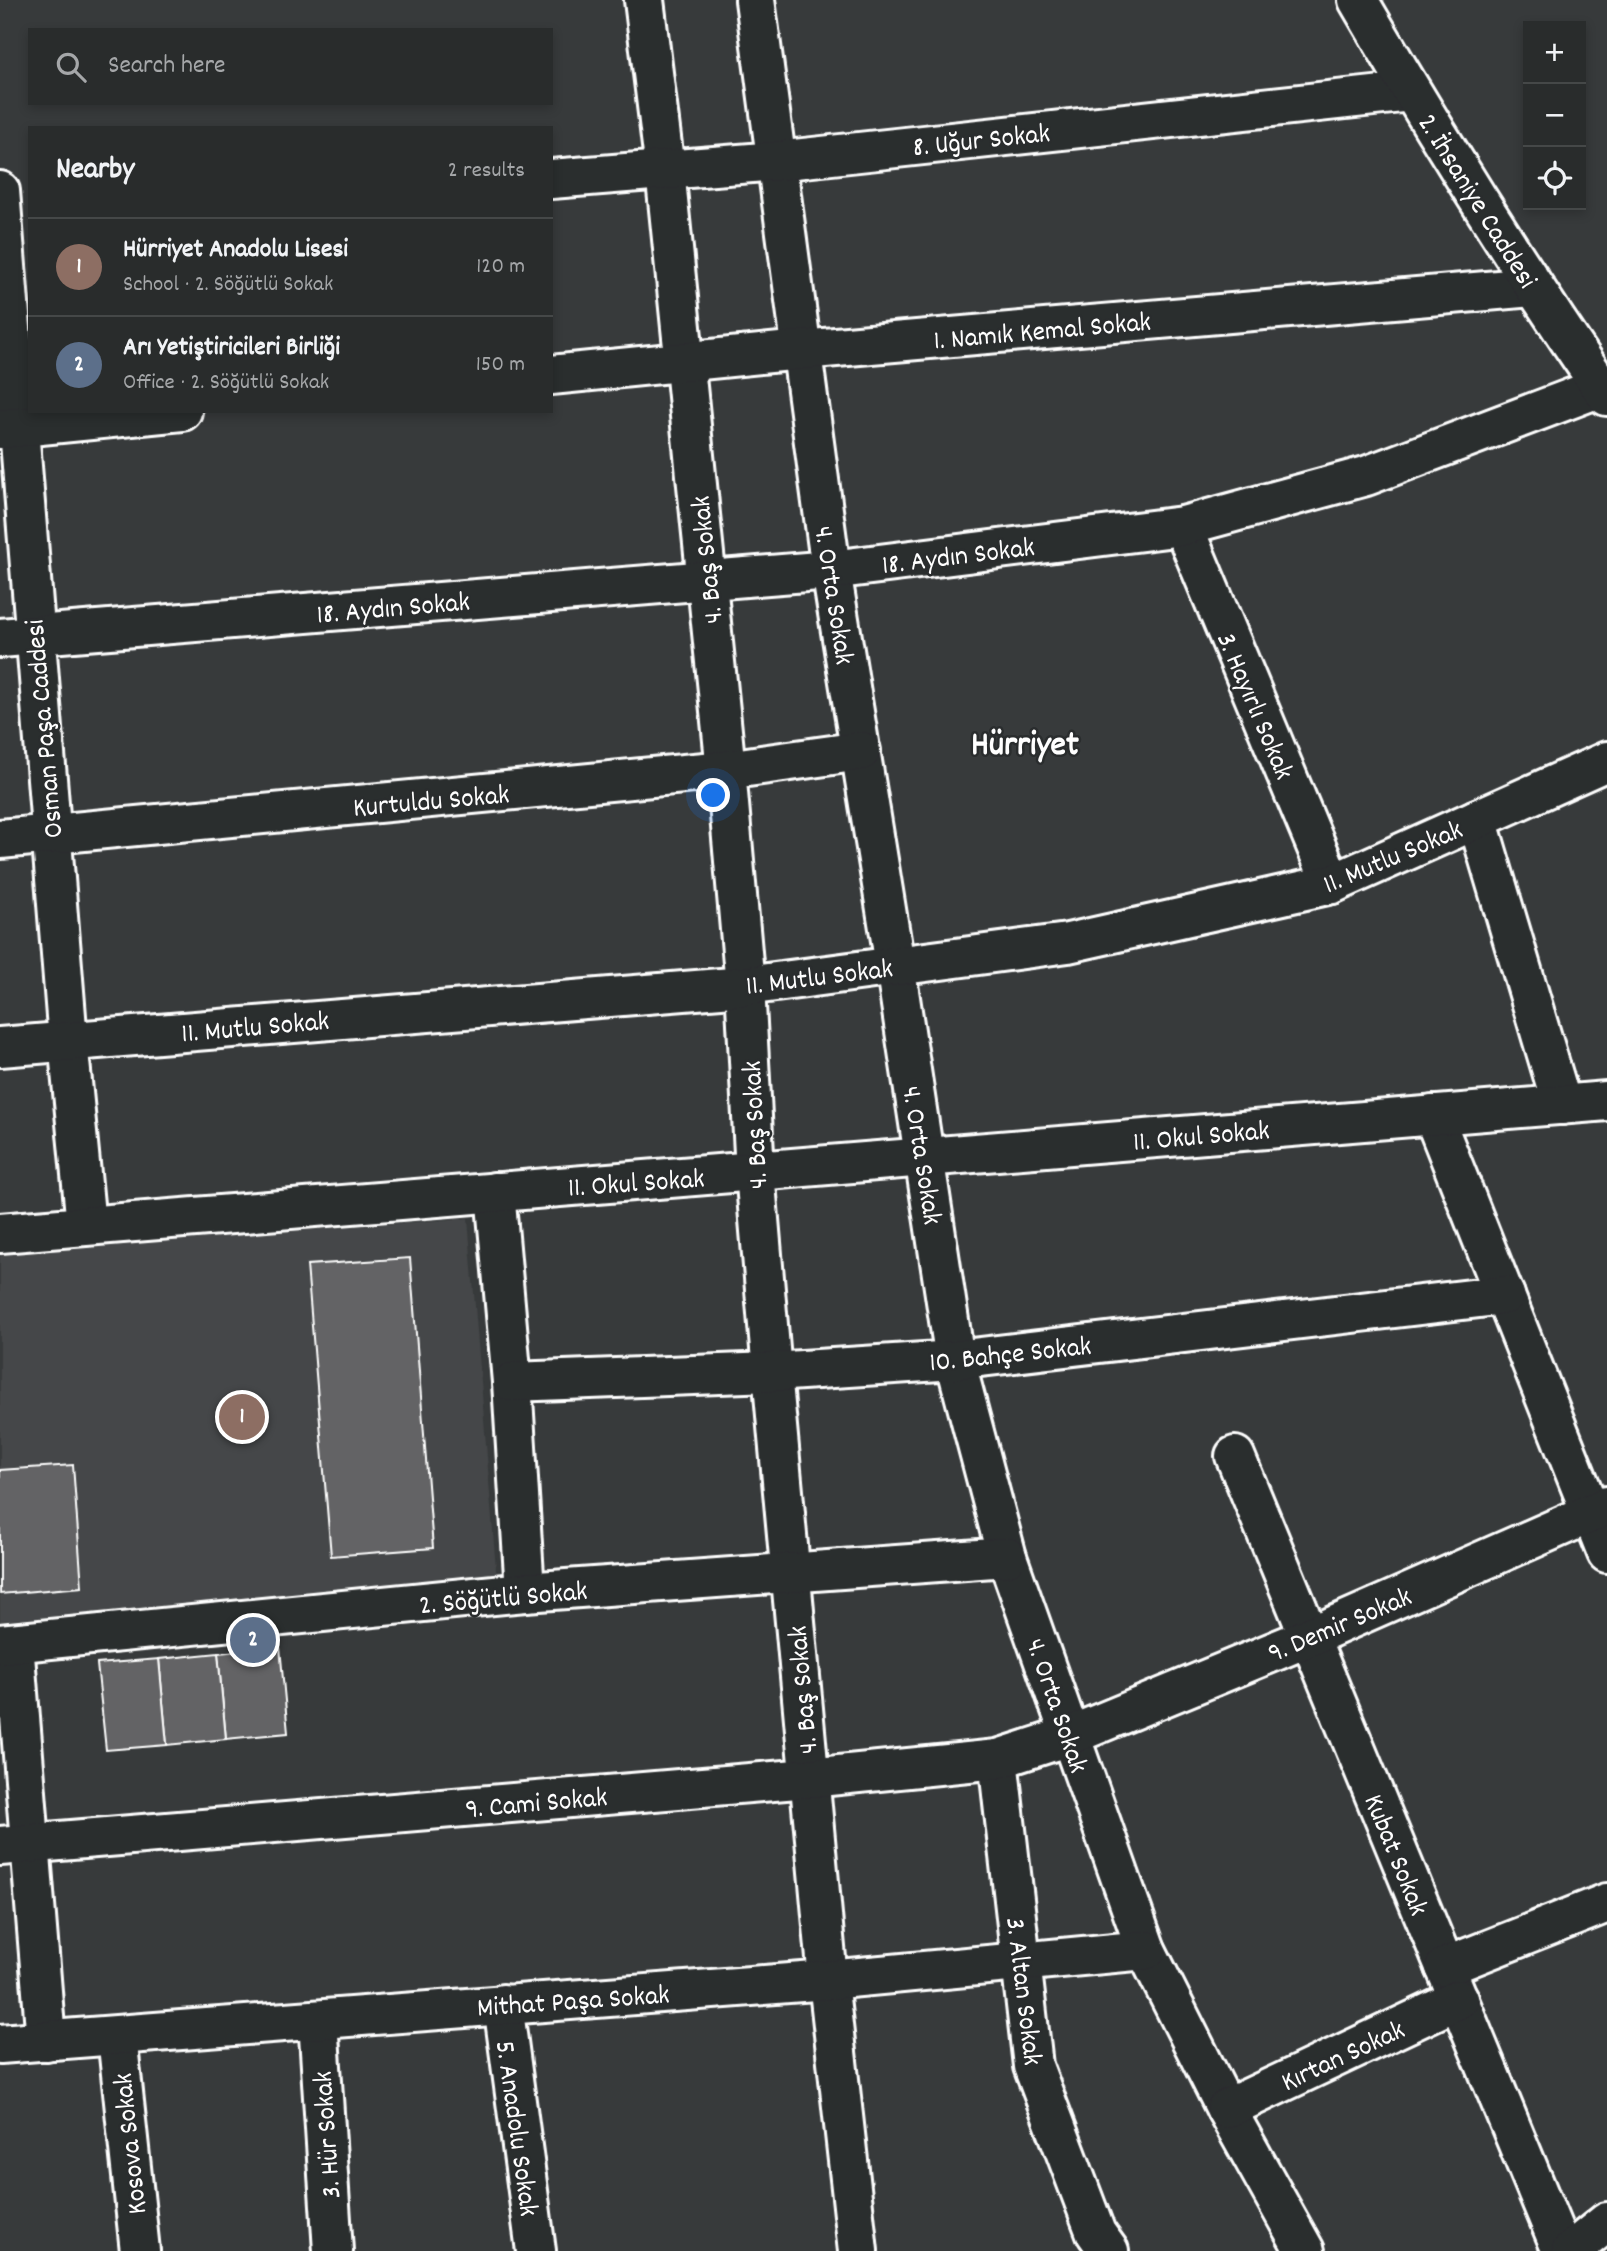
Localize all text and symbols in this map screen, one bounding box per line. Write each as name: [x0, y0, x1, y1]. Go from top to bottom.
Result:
map controls: [1523, 21, 1586, 210]
button: +: [1523, 21, 1586, 84]
search box: [28, 28, 553, 105]
icon: search: [52, 48, 90, 86]
text: Search here: [108, 48, 226, 85]
button: −: [1523, 84, 1586, 147]
street label: 2. İhsaniye Caddesi: [1405, 107, 1545, 298]
street label: 8. Uğur Sokak: [911, 116, 1052, 170]
button: locate: [1523, 147, 1586, 210]
text: Nearby: [56, 150, 134, 193]
text: 2 results: [448, 155, 525, 188]
text: Hürriyet Anadolu Lisesi: [123, 232, 348, 269]
text: 1: [76, 251, 82, 284]
text: 120 m: [476, 251, 525, 284]
text: School · 2. Söğütlü Sokak: [123, 269, 333, 302]
street label: 1. Namık Kemal Sokak: [932, 305, 1153, 363]
text: Arı Yetiştiricileri Birliği: [123, 330, 340, 367]
text: 2: [74, 349, 84, 382]
text: 150 m: [476, 349, 525, 382]
text: Office · 2. Söğütlü Sokak: [123, 367, 329, 400]
street label: 4. Baş Sokak: [683, 493, 737, 625]
street label: 4. Orta Sokak: [800, 524, 862, 668]
street label: 18. Aydın Sokak: [880, 530, 1037, 588]
street label: 18. Aydın Sokak: [315, 584, 472, 638]
street label: Osman Paşa Caddesi: [17, 617, 76, 840]
street label: 3. Hayırlı Sokak: [1203, 627, 1301, 787]
district label: Hürriyet: [971, 722, 1079, 772]
street label: Kurtuldu Sokak: [352, 777, 511, 831]
your location: [696, 778, 730, 812]
street label: 11. Mutlu Sokak: [1318, 812, 1470, 907]
street label: 11. Mutlu Sokak: [744, 951, 896, 1009]
street label: 11. Mutlu Sokak: [180, 1004, 331, 1056]
street label: 4. Baş Sokak: [735, 1060, 781, 1190]
street label: 4. Orta Sokak: [888, 1084, 950, 1228]
street label: 11. Okul Sokak: [1131, 1113, 1271, 1165]
street label: 11. Okul Sokak: [567, 1161, 706, 1211]
street label: 10. Bahçe Sokak: [928, 1329, 1093, 1385]
pin: 1: [219, 1391, 265, 1443]
street label: 2. Söğütlü Sokak: [418, 1574, 589, 1628]
street label: 9. Demir Sokak: [1263, 1579, 1419, 1676]
pin: 2: [230, 1614, 276, 1666]
street label: 4. Baş Sokak: [780, 1624, 832, 1755]
street label: 4. Orta Sokak: [1013, 1634, 1096, 1779]
street label: 9. Cami Sokak: [464, 1780, 609, 1832]
street label: Kubat Sokak: [1351, 1789, 1436, 1923]
street label: 3. Altan Sokak: [992, 1915, 1050, 2068]
street label: Mithat Paşa Sokak: [476, 1977, 671, 2031]
street label: Kırtan Sokak: [1276, 2012, 1412, 2105]
street label: 5. Anadolu Sokak: [482, 2038, 546, 2219]
street label: 3. Hür Sokak: [306, 2070, 354, 2200]
street label: Kosova Sokak: [106, 2071, 160, 2216]

